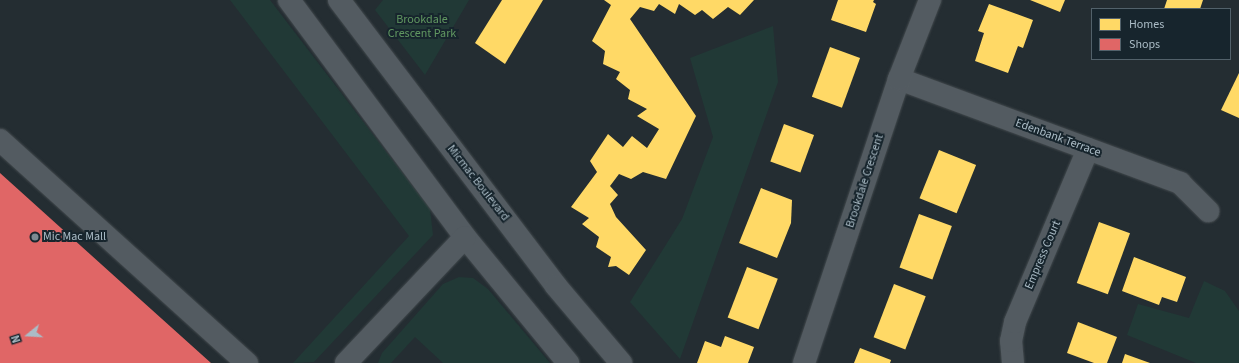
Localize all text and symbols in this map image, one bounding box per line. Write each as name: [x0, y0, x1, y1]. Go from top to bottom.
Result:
legend: [1091, 8, 1231, 60]
park label: Brookdale Crescent Park: [388, 13, 456, 41]
text: Homes: [1129, 16, 1164, 33]
text: Shops: [1129, 36, 1160, 53]
street label: Edenbank Terrace: [1013, 116, 1103, 160]
street label: Brookdale Crescent: [843, 132, 887, 230]
street label: Micmac Boulevard: [444, 142, 512, 224]
street label: Empress Court: [1022, 218, 1064, 292]
place label: Mic Mac Mall: [43, 230, 106, 244]
marker: Mic Mac Mall: [30, 232, 40, 242]
north arrow: [8, 315, 48, 355]
text: N: [8, 333, 24, 345]

